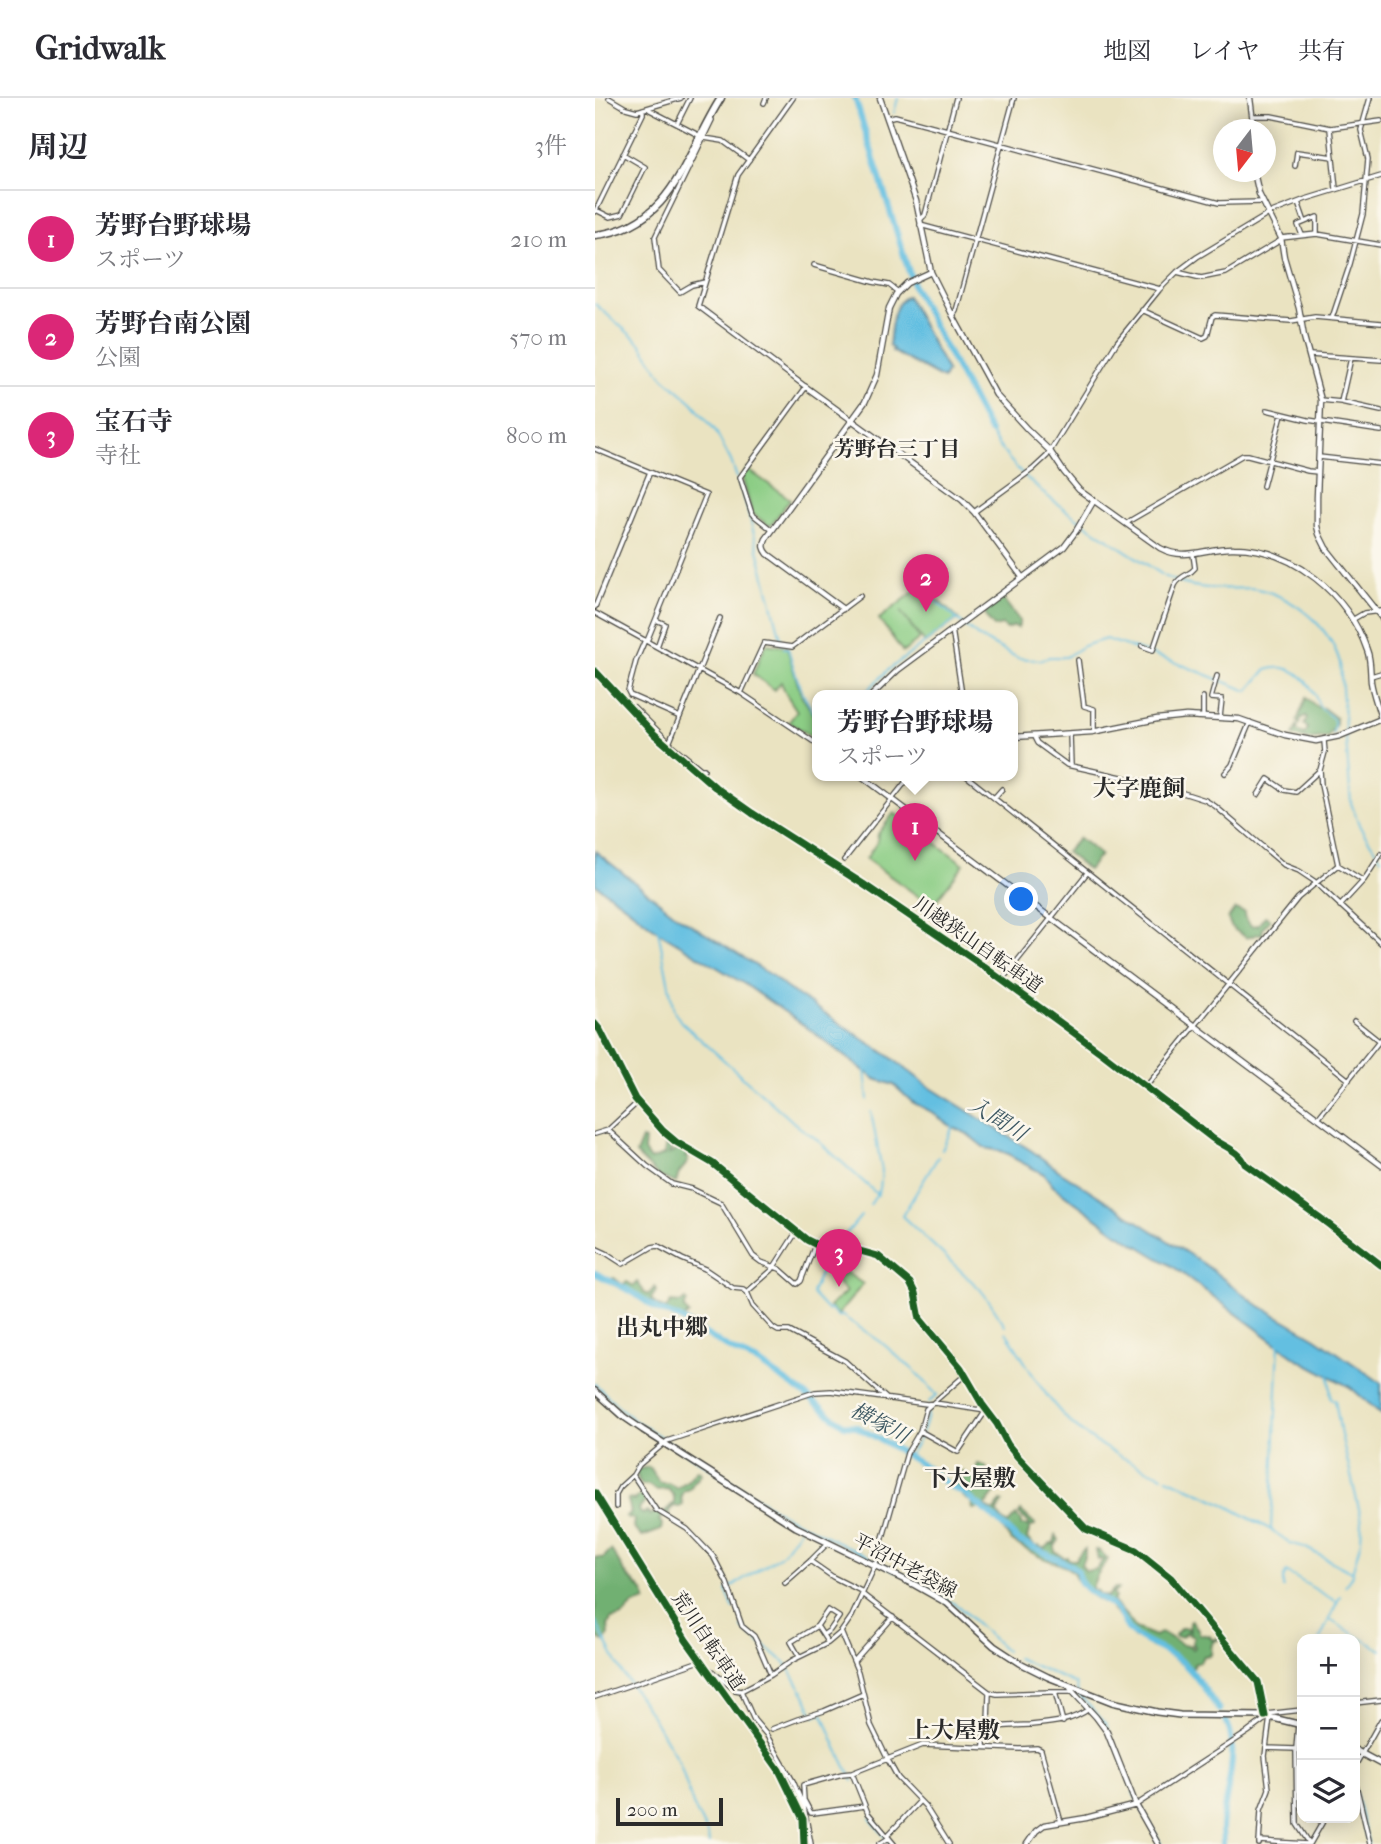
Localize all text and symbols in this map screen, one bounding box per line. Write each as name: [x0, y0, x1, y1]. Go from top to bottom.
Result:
text: Gridwalk: [35, 29, 165, 68]
text: 地図: [1103, 37, 1151, 65]
text: レイヤ: [1189, 37, 1260, 65]
text: 共有: [1298, 37, 1346, 65]
north arrow: [1213, 119, 1276, 182]
text: 周辺: [28, 130, 88, 165]
text: 3件: [535, 132, 567, 159]
text: 芳野台野球場: [95, 210, 251, 241]
text: 1: [47, 226, 55, 253]
text: 210 m: [510, 226, 567, 253]
text: スポーツ: [95, 246, 186, 273]
text: 芳野台南公園: [95, 308, 251, 339]
text: 2: [45, 324, 57, 351]
text: 570 m: [509, 324, 567, 351]
text: 公園: [95, 344, 141, 371]
text: 宝石寺: [95, 406, 173, 437]
text: 3: [46, 422, 56, 449]
text: 800 m: [506, 422, 567, 449]
district label: 芳野台三丁目: [834, 437, 960, 461]
text: 寺社: [95, 442, 141, 469]
pin: 2: [903, 554, 949, 612]
popup: [812, 690, 1018, 781]
text: 芳野台野球場: [837, 707, 993, 738]
text: スポーツ: [837, 743, 928, 770]
district label: 大字鹿飼: [1093, 775, 1185, 802]
pin: 1: [892, 803, 938, 861]
your location: [1004, 882, 1038, 916]
street label: 川越狭山自転車道: [909, 892, 1047, 998]
water label: 入間川: [965, 1092, 1033, 1147]
pin: 3: [816, 1229, 862, 1287]
district label: 出丸中郷: [616, 1314, 708, 1341]
water label: 横塚川: [847, 1398, 915, 1449]
district label: 下大屋敷: [924, 1465, 1016, 1492]
street label: 平沼中老袋線: [850, 1530, 960, 1602]
street label: 荒川自転車道: [667, 1588, 749, 1694]
map controls: [1297, 1634, 1360, 1823]
button: +: [1297, 1634, 1360, 1697]
button: −: [1297, 1697, 1360, 1760]
district label: 上大屋敷: [908, 1717, 1000, 1744]
button: layers: [1297, 1760, 1360, 1823]
scale bar: [616, 1795, 723, 1827]
text: 200 m: [627, 1799, 678, 1821]

